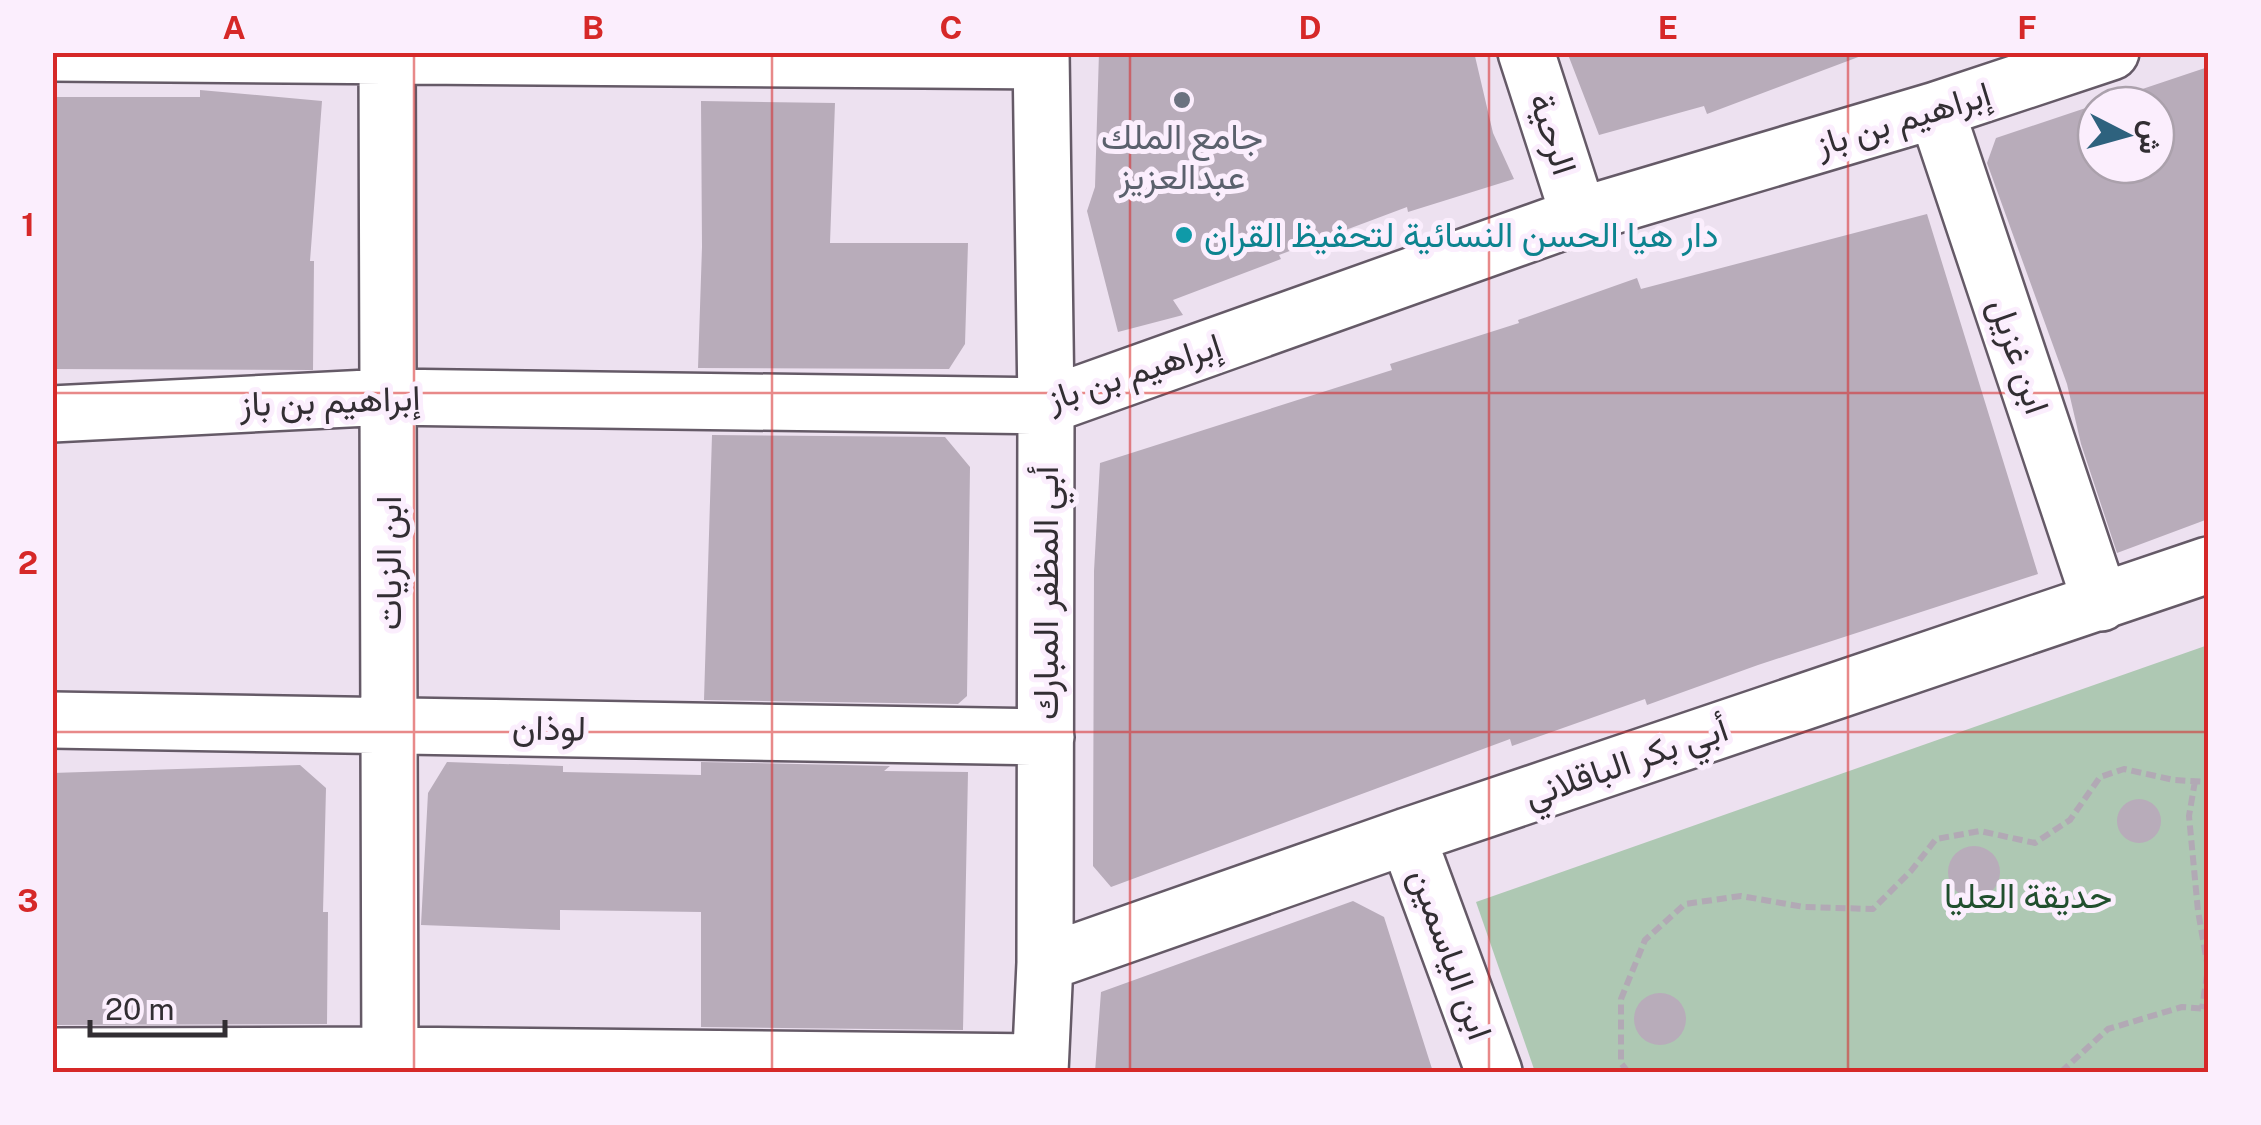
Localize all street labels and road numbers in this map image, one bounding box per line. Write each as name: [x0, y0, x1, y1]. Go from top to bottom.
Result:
street label: إبراهيم بن باز: [1809, 72, 1996, 168]
street label: الرحية: [1519, 88, 1586, 180]
street label: ابن غزيل: [1979, 293, 2058, 420]
street label: إبراهيم بن باز: [1041, 324, 1227, 422]
street label: إبراهيم بن باز: [238, 377, 421, 427]
street label: أبي المظفر المبارك: [1025, 466, 1075, 720]
street label: ابن الزيات: [368, 496, 411, 630]
street label: لوذان: [512, 706, 586, 751]
street label: أبي بكر الباقلاني: [1519, 708, 1736, 824]
street label: ابن الياسمين: [1401, 863, 1501, 1045]

